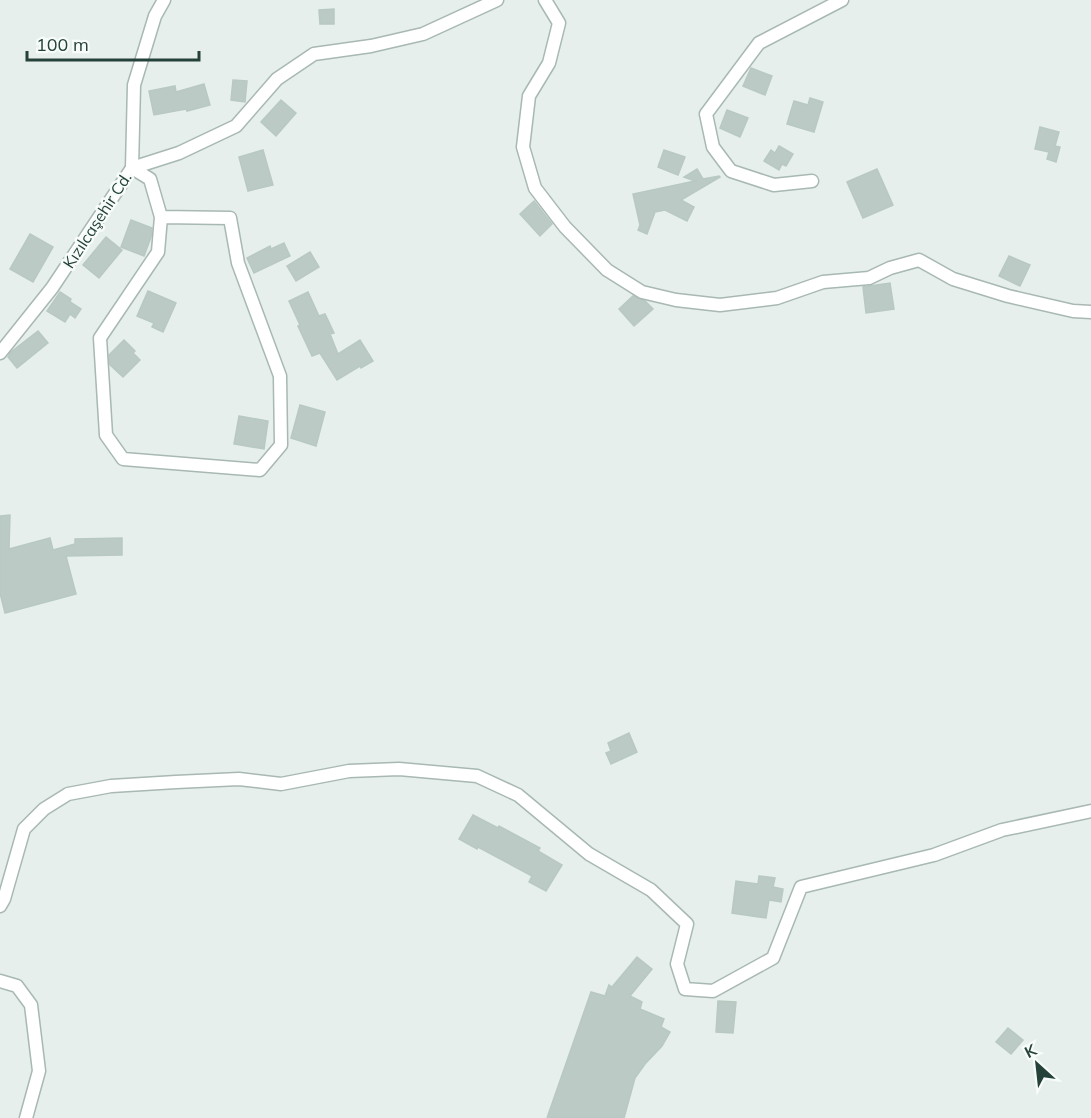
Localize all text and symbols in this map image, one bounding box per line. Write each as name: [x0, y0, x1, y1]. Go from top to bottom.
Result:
scale bar: [27, 24, 200, 62]
text: 100 m: [36, 33, 89, 56]
street label: Kızılcaşehir Cd.: [58, 168, 136, 272]
north arrow: [1007, 1034, 1067, 1094]
text: K: [1021, 1039, 1041, 1062]

